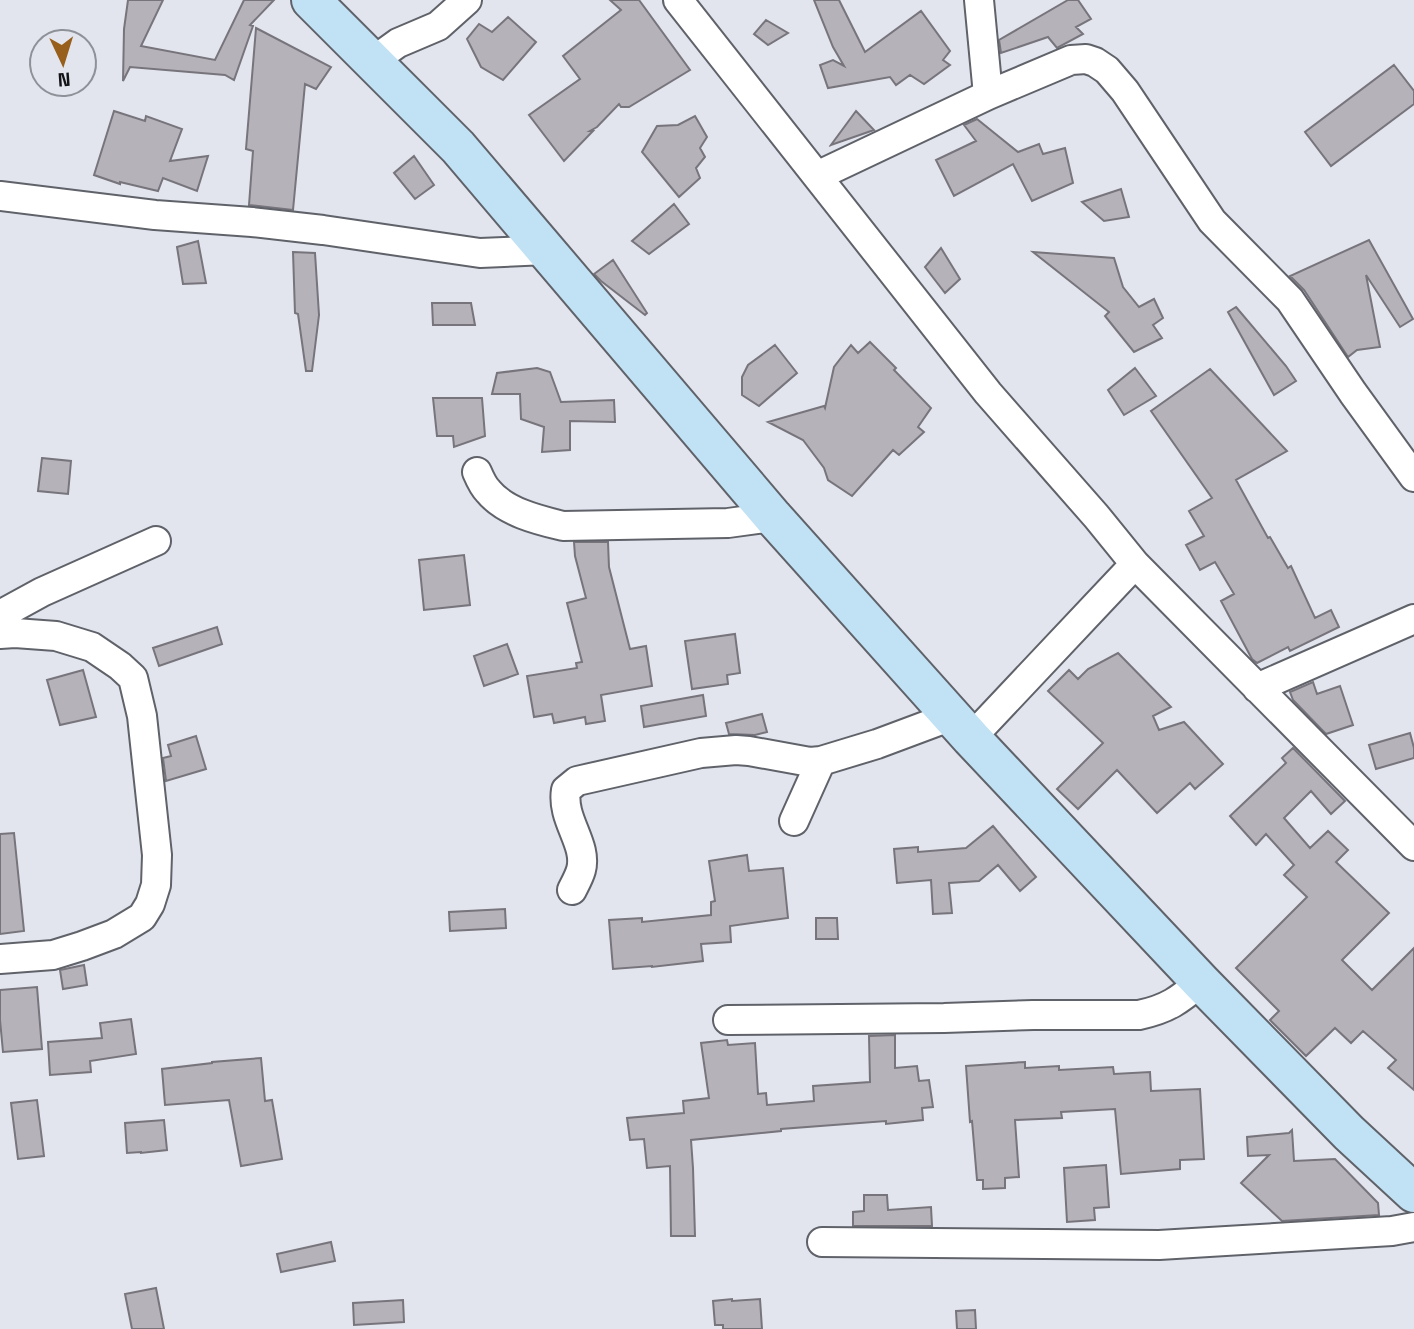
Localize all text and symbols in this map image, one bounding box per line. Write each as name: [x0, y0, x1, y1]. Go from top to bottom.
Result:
north arrow: [28, 28, 98, 98]
text: N: [57, 67, 71, 92]

